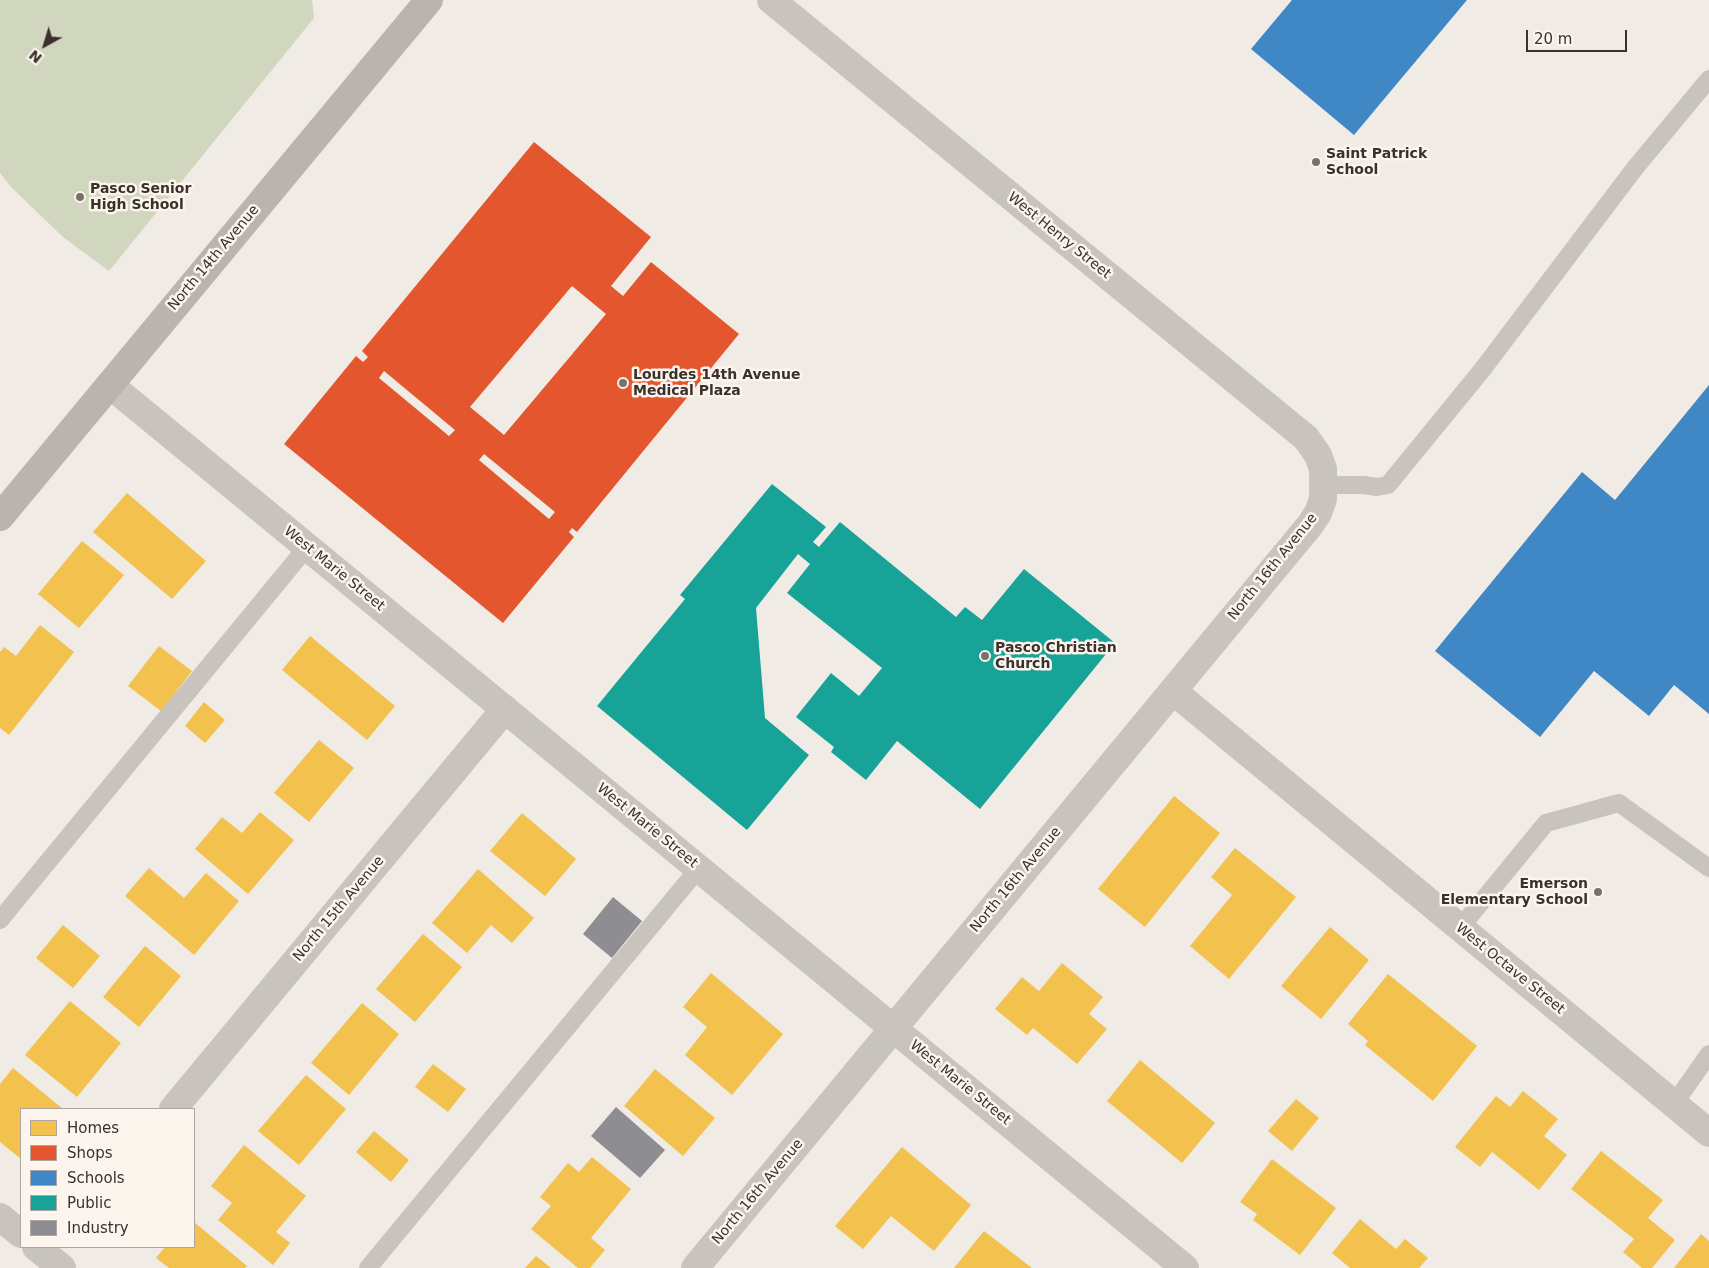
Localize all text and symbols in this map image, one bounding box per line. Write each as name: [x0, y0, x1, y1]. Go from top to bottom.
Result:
north arrow: [20, 20, 70, 70]
scale bar: [1529, 20, 1630, 52]
text: 20 m: [1534, 30, 1572, 48]
text: N: [26, 47, 45, 67]
place label: Saint Patrick School: [1326, 146, 1427, 178]
marker: Saint Patrick School: [1310, 156, 1322, 168]
place label: Pasco Senior High School: [90, 181, 191, 213]
street label: West Henry Street: [1004, 189, 1114, 283]
marker: Pasco Senior High School: [74, 191, 86, 203]
street label: North 14th Avenue: [165, 202, 263, 314]
place label: Lourdes 14th Avenue Medical Plaza: [633, 367, 801, 400]
marker: Lourdes 14th Avenue Medical Plaza: [617, 377, 629, 389]
street label: North 16th Avenue: [1225, 510, 1321, 624]
street label: West Marie Street: [280, 523, 388, 615]
place label: Pasco Christian Church: [995, 640, 1117, 672]
marker: Pasco Christian Church: [979, 650, 991, 662]
street label: West Marie Street: [593, 780, 701, 872]
street label: North 16th Avenue: [967, 824, 1065, 936]
street label: North 15th Avenue: [290, 853, 388, 965]
place label: Emerson Elementary School: [1441, 876, 1588, 909]
marker: Emerson Elementary School: [1592, 886, 1604, 898]
street label: West Octave Street: [1452, 920, 1568, 1018]
street label: West Marie Street: [906, 1037, 1014, 1129]
legend: [20, 1108, 195, 1248]
text: Homes: [67, 1119, 119, 1137]
street label: North 16th Avenue: [709, 1136, 807, 1248]
text: Shops: [67, 1144, 113, 1162]
text: Schools: [67, 1169, 125, 1187]
text: Public: [67, 1194, 111, 1212]
text: Industry: [67, 1219, 129, 1237]

